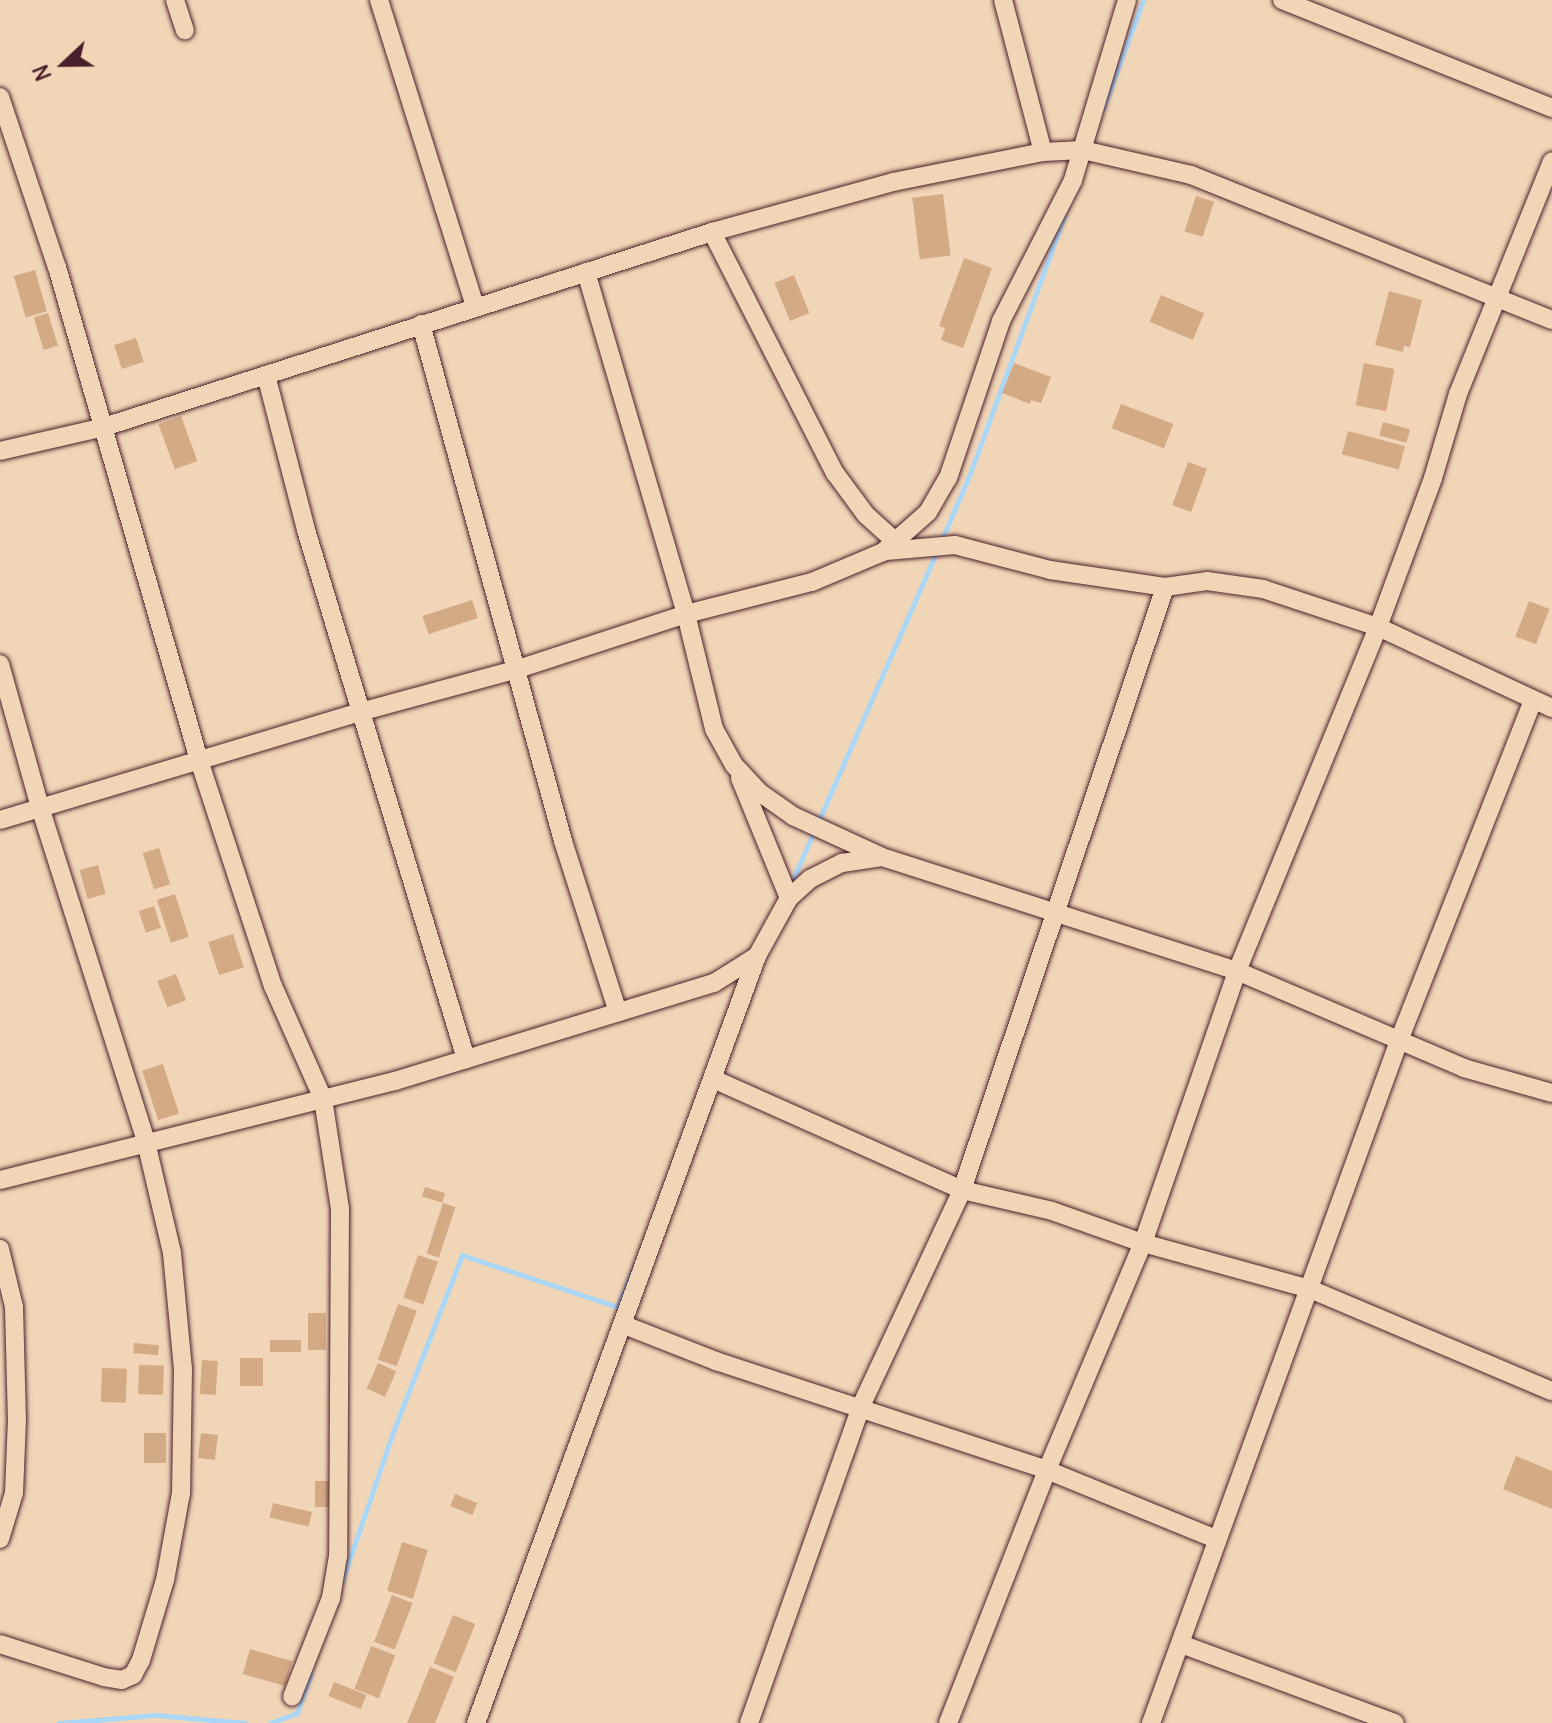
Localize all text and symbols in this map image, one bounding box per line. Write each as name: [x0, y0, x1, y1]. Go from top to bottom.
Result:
north arrow: [24, 24, 104, 104]
text: N: [26, 61, 58, 85]

